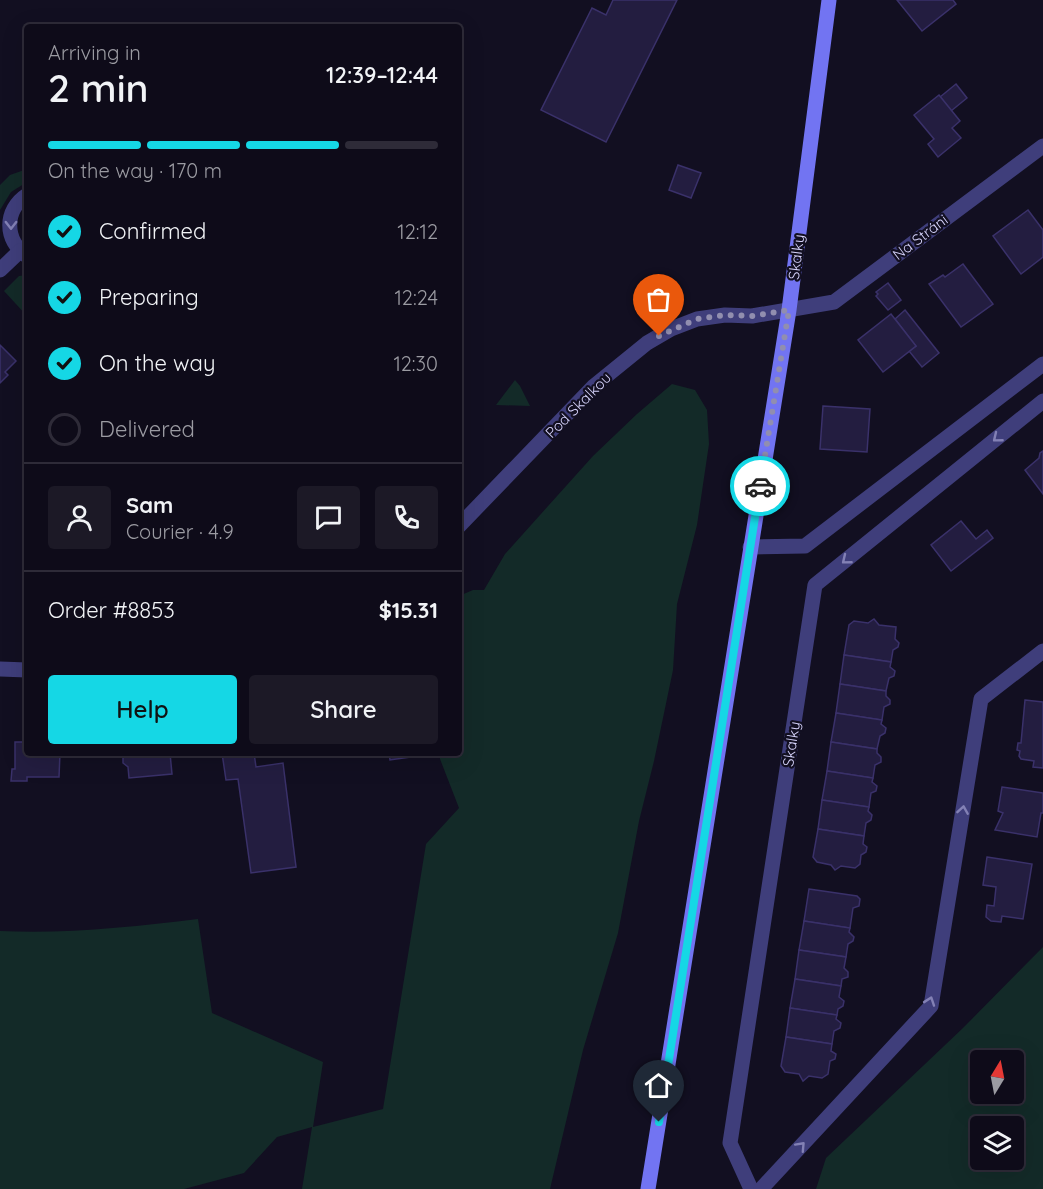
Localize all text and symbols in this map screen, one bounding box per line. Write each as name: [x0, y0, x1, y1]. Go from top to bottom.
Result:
text: Arriving in: [48, 40, 141, 65]
text: 12:39–12:44: [326, 61, 438, 89]
text: 2 min: [48, 63, 149, 112]
text: On the way · 170 m: [48, 158, 222, 183]
street label: Na Stráni: [889, 210, 951, 264]
icon: check: [48, 215, 81, 248]
text: Confirmed: [99, 217, 206, 245]
text: 12:12: [397, 219, 438, 244]
one-way arrow: [5, 221, 17, 230]
street label: Skalky: [784, 233, 808, 281]
pin: [633, 274, 684, 336]
icon: check: [48, 281, 81, 314]
text: Preparing: [99, 283, 199, 311]
icon: bag: [642, 283, 675, 316]
text: 12:24: [394, 285, 438, 310]
icon: check: [48, 347, 81, 380]
text: On the way: [99, 349, 215, 377]
text: 12:30: [393, 351, 438, 376]
street label: Pod Skalkou: [541, 368, 615, 442]
text: Delivered: [99, 415, 195, 443]
one-way arrow: [993, 430, 1004, 441]
courier: [730, 456, 790, 516]
icon: car: [744, 470, 777, 503]
button: person: [48, 486, 111, 549]
button: chat: [297, 486, 360, 549]
button: phone: [375, 486, 438, 549]
text: Sam: [126, 491, 173, 519]
text: Courier · 4.9: [126, 519, 234, 544]
one-way arrow: [842, 553, 853, 564]
text: Order #8853: [48, 596, 175, 624]
text: $15.31: [379, 596, 438, 624]
button: Help: [48, 675, 237, 744]
button: Share: [249, 675, 438, 744]
street label: Skalky: [778, 720, 804, 768]
one-way arrow: [956, 805, 969, 815]
one-way arrow: [922, 997, 935, 1007]
north arrow: [970, 1050, 1024, 1104]
map controls: [970, 1050, 1024, 1170]
pin: [633, 1060, 684, 1122]
icon: home: [642, 1069, 675, 1102]
button: layers: [970, 1116, 1024, 1170]
one-way arrow: [794, 1142, 805, 1153]

